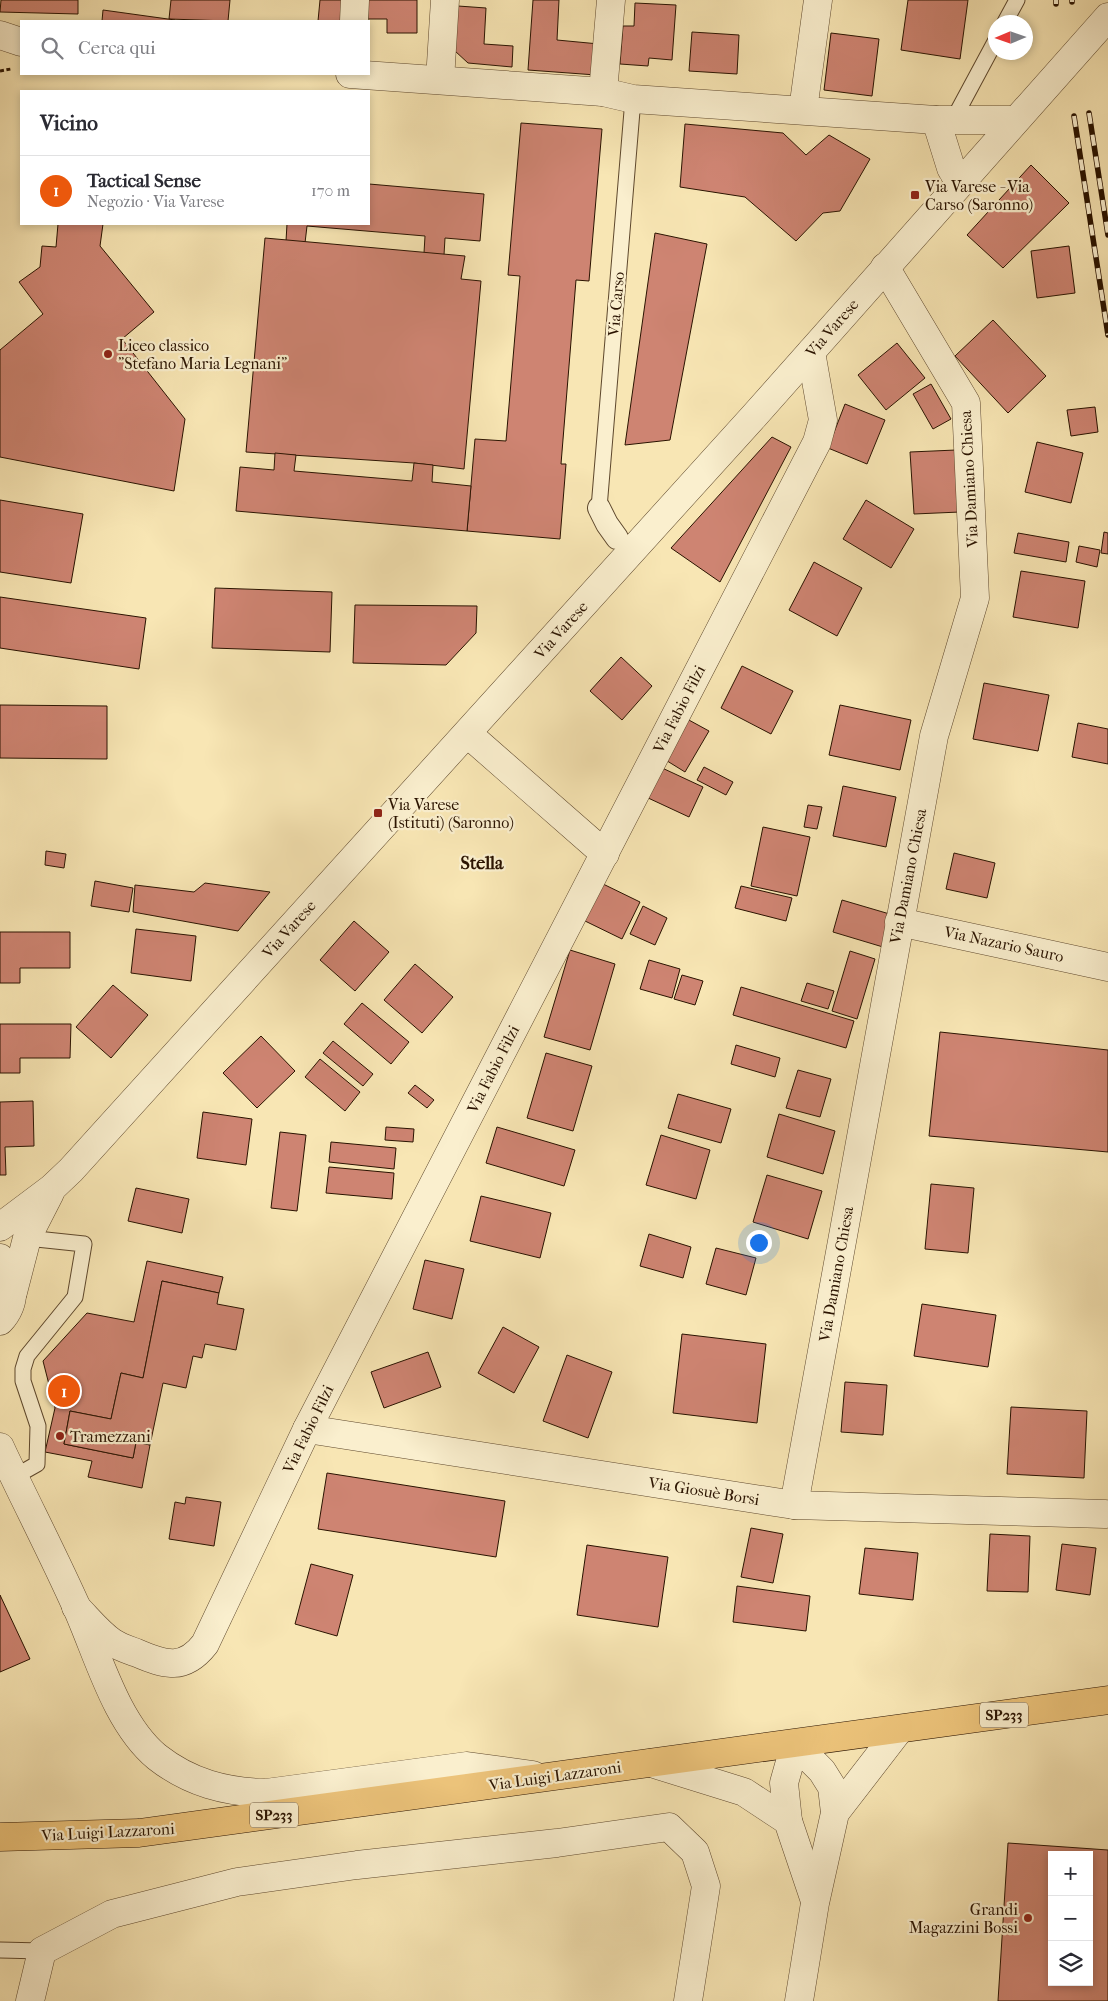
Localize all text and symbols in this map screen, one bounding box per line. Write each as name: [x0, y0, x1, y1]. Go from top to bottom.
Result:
north arrow: [988, 15, 1033, 60]
search box: [20, 20, 370, 75]
icon: search: [38, 34, 66, 62]
text: Cerca qui: [78, 37, 156, 59]
text: Vicino: [40, 111, 98, 135]
text: Tactical Sense: [87, 170, 201, 192]
place label: Via Varese - Via Carso (Saronno): [924, 177, 1033, 214]
text: 1: [53, 181, 59, 200]
text: 170 m: [311, 181, 350, 200]
marker: Via Varese - Via Carso (Saronno): [909, 189, 921, 201]
text: Negozio · Via Varese: [87, 192, 224, 211]
street label: Via Carso: [604, 271, 628, 338]
street label: Via Varese: [801, 295, 863, 362]
place label: Liceo classico "Stefano Maria Legnani": [118, 336, 287, 373]
marker: Liceo classico "Stefano Maria Legnani": [102, 348, 114, 360]
street label: Via Damiano Chiesa: [956, 409, 982, 549]
street label: Via Varese: [529, 597, 592, 664]
street label: Via Fabio Filzi: [648, 662, 709, 757]
place label: Via Varese (Istituti) (Saronno): [387, 795, 514, 832]
street label: Via Damiano Chiesa: [885, 806, 931, 946]
marker: Via Varese (Istituti) (Saronno): [372, 807, 384, 819]
district label: Stella: [461, 853, 504, 874]
street label: Via Varese: [257, 896, 320, 963]
street label: Via Nazario Sauro: [941, 922, 1066, 966]
street label: Via Fabio Filzi: [462, 1022, 523, 1117]
street label: Via Damiano Chiesa: [815, 1204, 857, 1344]
your location: [746, 1230, 772, 1256]
pin: 1: [48, 1372, 80, 1410]
street label: Via Fabio Filzi: [278, 1382, 338, 1477]
place label: Tramezzani: [70, 1427, 151, 1446]
marker: Tramezzani: [54, 1430, 66, 1442]
street label: Via Giosuè Borsi: [646, 1473, 761, 1509]
road number: SP233: [980, 1702, 1028, 1728]
street label: Via Luigi Lazzaroni: [487, 1757, 623, 1795]
road number: SP233: [250, 1802, 298, 1828]
street label: Via Luigi Lazzaroni: [40, 1819, 175, 1845]
map controls: [1048, 1851, 1093, 1986]
button: +: [1048, 1851, 1093, 1896]
button: −: [1048, 1896, 1093, 1941]
place label: Grandi Magazzini Bossi: [909, 1900, 1018, 1937]
marker: Grandi Magazzini Bossi: [1022, 1912, 1034, 1924]
button: layers: [1048, 1941, 1093, 1986]

